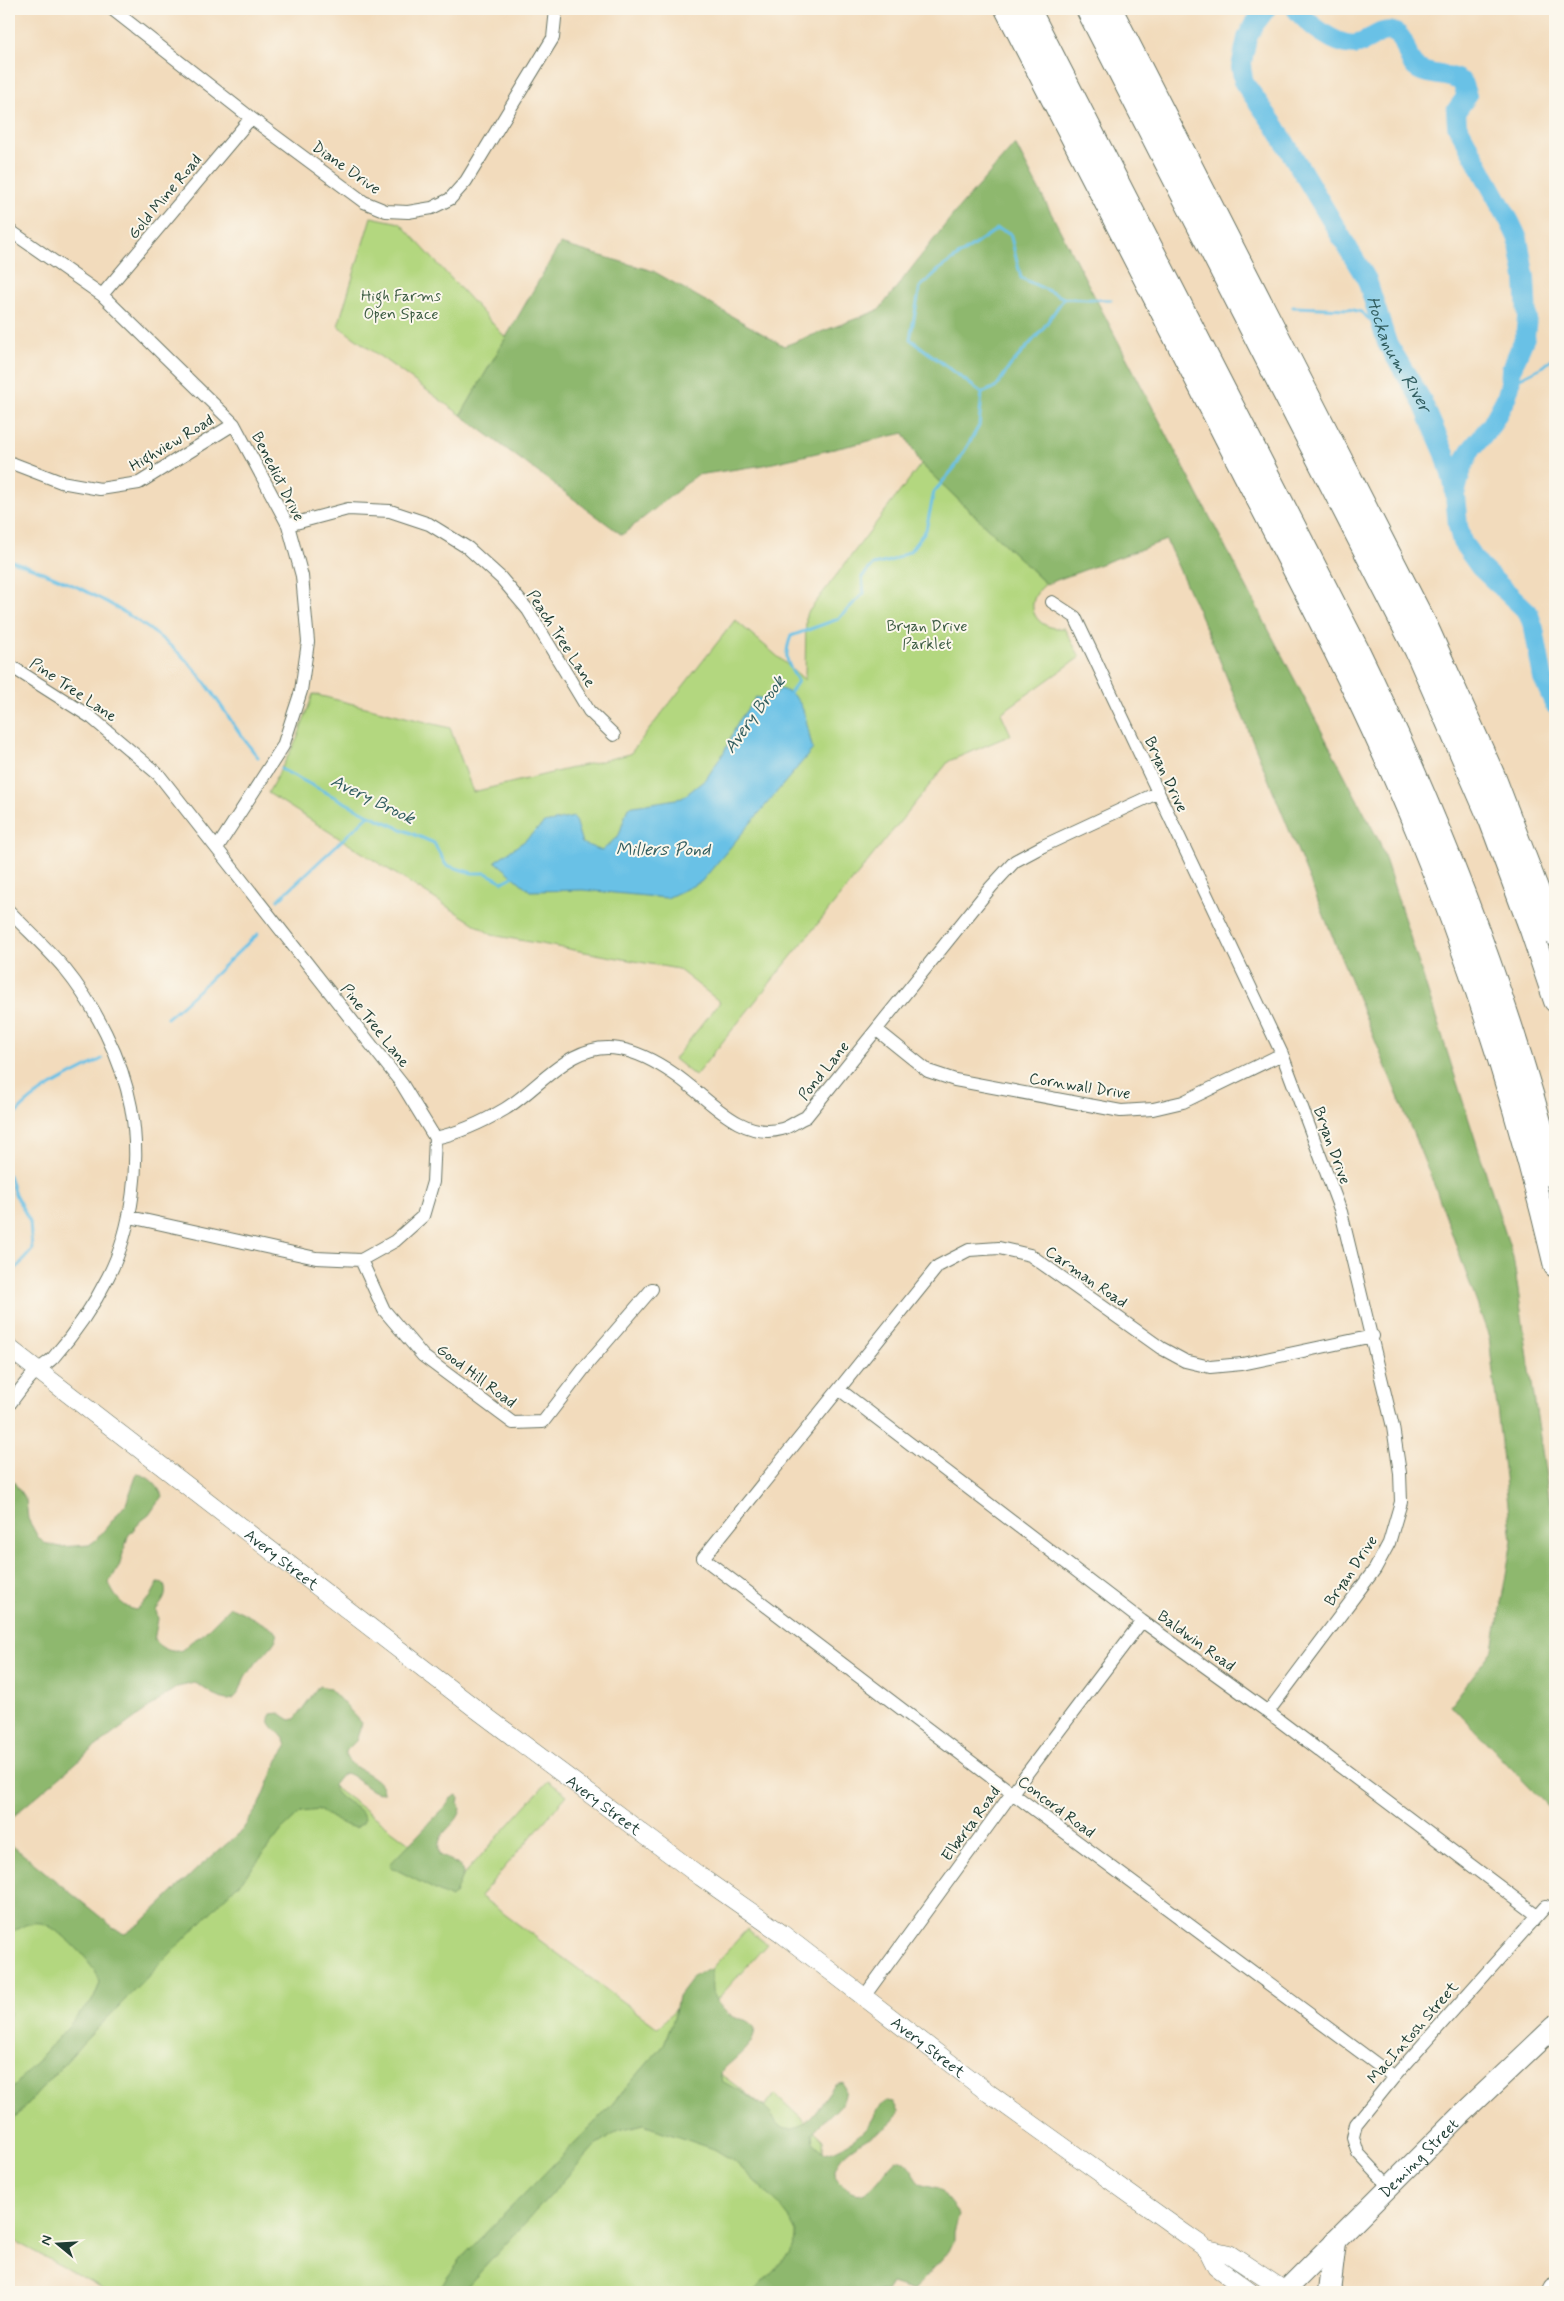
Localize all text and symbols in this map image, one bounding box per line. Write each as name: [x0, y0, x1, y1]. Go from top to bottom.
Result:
street label: Diane Drive: [307, 137, 385, 200]
street label: Gold Mine Road: [123, 150, 207, 244]
park label: High Farms Open Space: [361, 286, 441, 325]
water label: Hockanum River: [1360, 293, 1437, 418]
street label: Highview Road: [126, 410, 218, 478]
street label: Benedict Drive: [246, 428, 309, 525]
street label: Peach Tree Lane: [521, 586, 600, 692]
park label: Bryan Drive Parklet: [886, 616, 968, 655]
street label: Pine Tree Lane: [25, 653, 121, 727]
water label: Avery Brook: [718, 670, 792, 758]
street label: Bryan Drive: [1139, 733, 1192, 816]
water label: Avery Brook: [327, 769, 419, 831]
water label: Millers Pond: [616, 838, 712, 862]
street label: Pine Tree Lane: [335, 980, 414, 1073]
street label: Pond Lane: [794, 1037, 854, 1105]
street label: Cornwall Drive: [1028, 1068, 1132, 1105]
street label: Bryan Drive: [1308, 1104, 1355, 1187]
street label: Carman Road: [1041, 1241, 1131, 1313]
street label: Good Hill Road: [432, 1339, 520, 1413]
street label: Avery Street: [240, 1525, 323, 1596]
street label: Bryan Drive: [1320, 1531, 1383, 1610]
street label: Baldwin Road: [1153, 1606, 1239, 1677]
street label: Avery Street: [561, 1771, 645, 1841]
street label: Concord Road: [1013, 1771, 1099, 1843]
street label: Elberta Road: [937, 1782, 1006, 1866]
street label: MacIntosh Street: [1363, 1977, 1464, 2089]
street label: Avery Street: [886, 2012, 970, 2084]
street label: Deming Street: [1375, 2114, 1464, 2203]
north arrow: [32, 2218, 82, 2268]
text: N: [37, 2233, 57, 2248]

